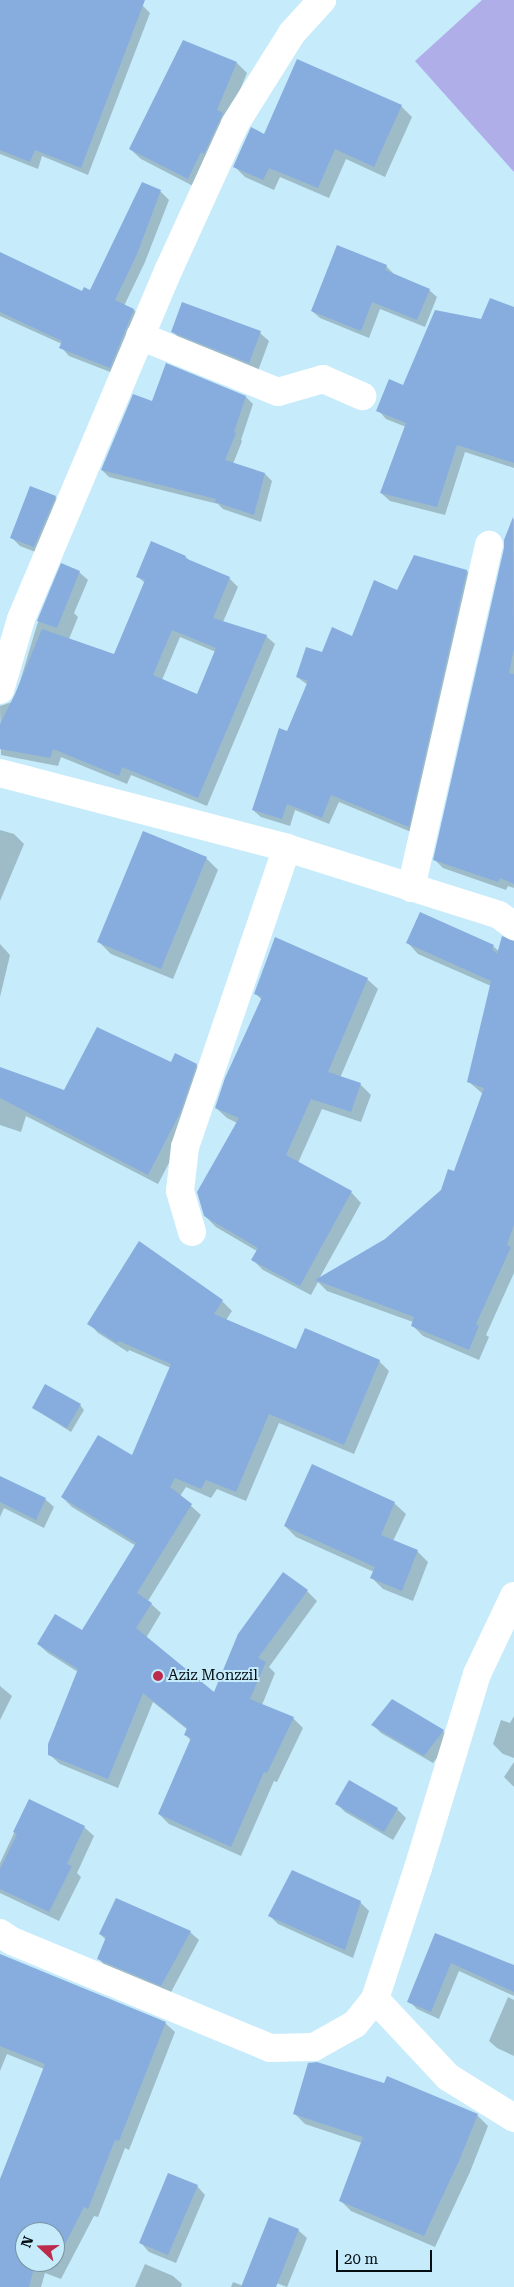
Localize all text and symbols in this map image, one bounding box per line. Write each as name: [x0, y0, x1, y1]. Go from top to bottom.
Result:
place label: Aziz Monzzil: [168, 1667, 258, 1685]
marker: Aziz Monzzil: [152, 1670, 164, 1682]
north arrow: [15, 2222, 65, 2272]
text: N: [18, 2234, 36, 2250]
scale bar: [339, 2240, 435, 2272]
text: 20 m: [344, 2250, 378, 2268]

